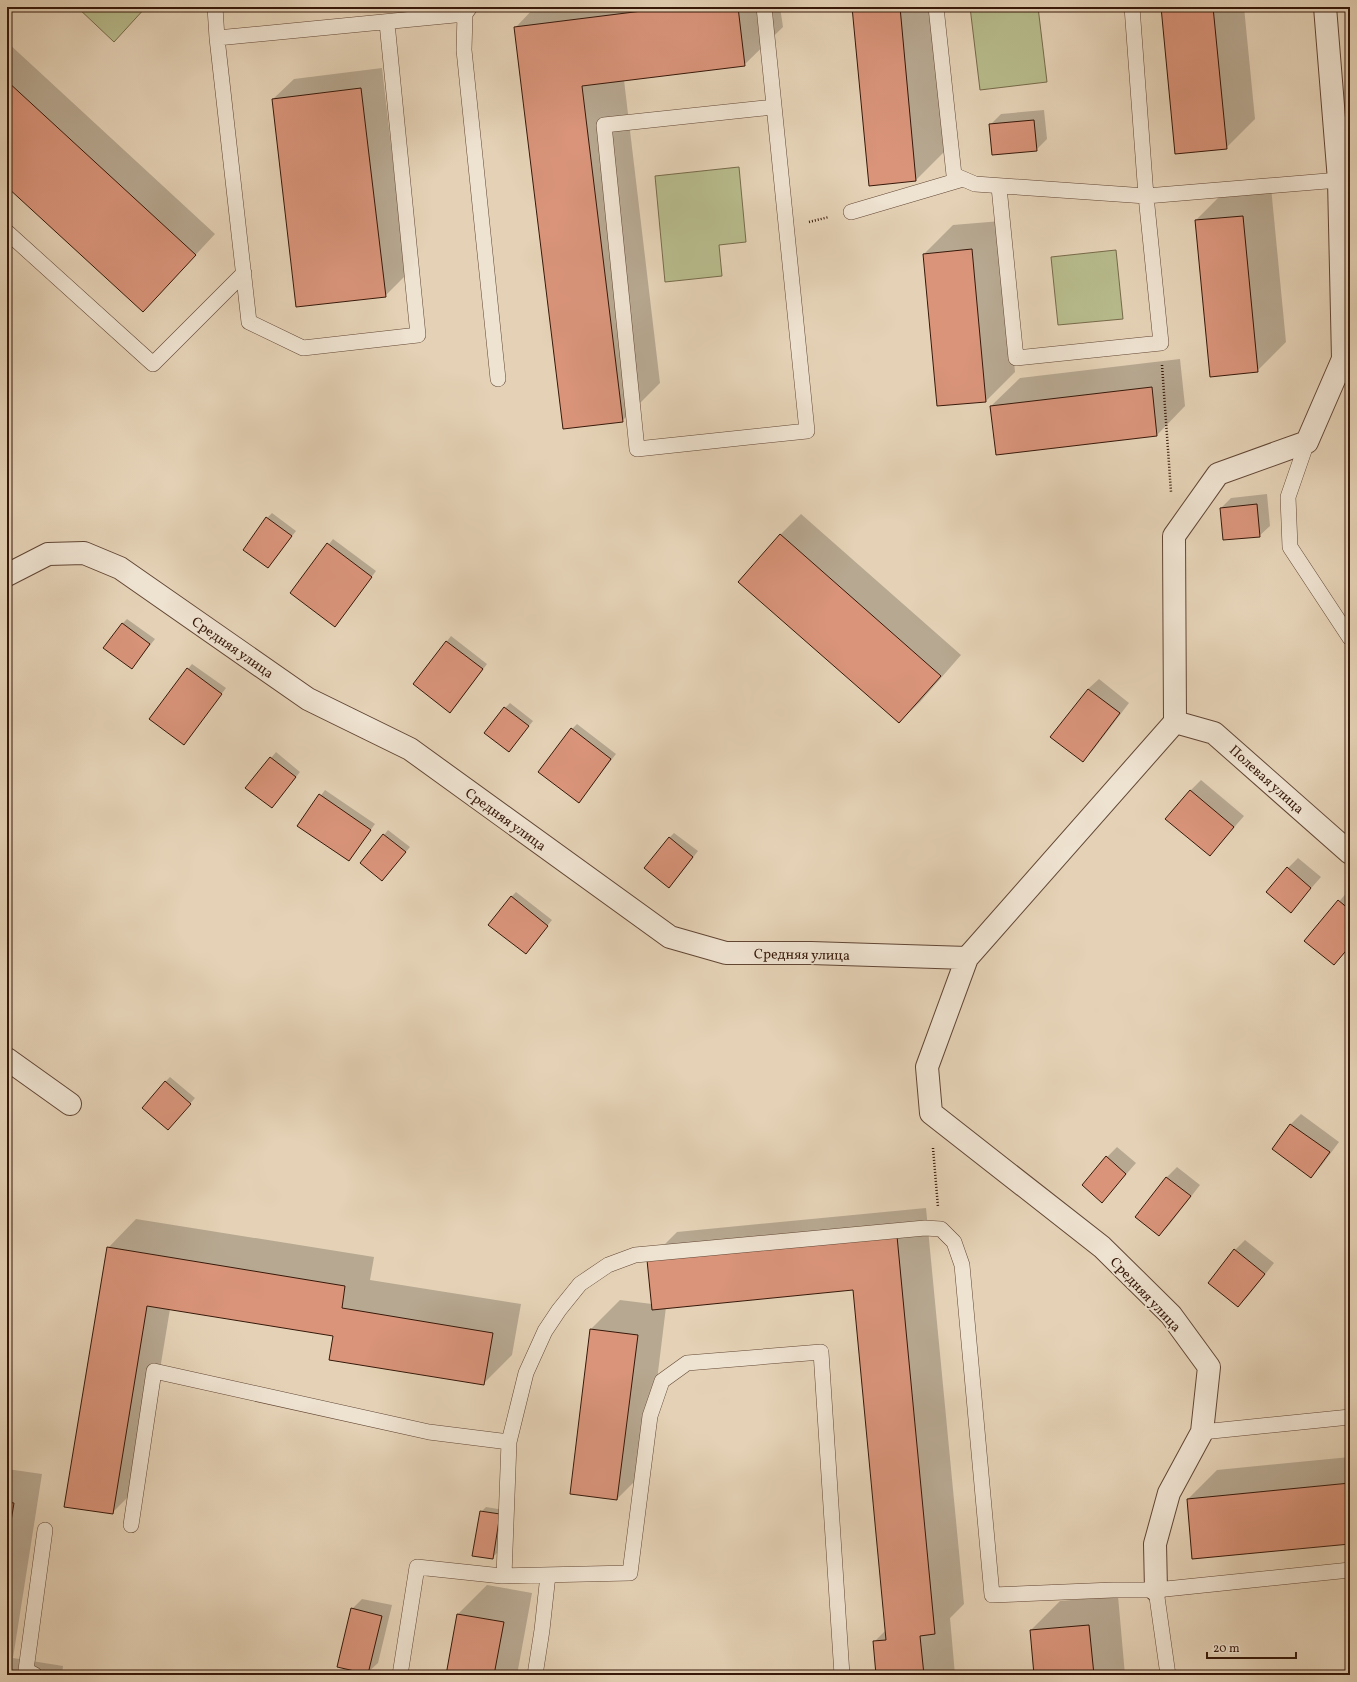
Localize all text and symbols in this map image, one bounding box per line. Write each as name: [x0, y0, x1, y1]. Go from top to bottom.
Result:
street label: Средняя улица: [187, 613, 277, 684]
street label: Полевая улица: [1224, 741, 1308, 819]
street label: Средняя улица: [461, 784, 550, 856]
street label: Средняя улица: [754, 945, 850, 966]
street label: Средняя улица: [1105, 1253, 1185, 1337]
scale bar: [1207, 1634, 1296, 1660]
text: 20 m: [1213, 1641, 1240, 1657]

